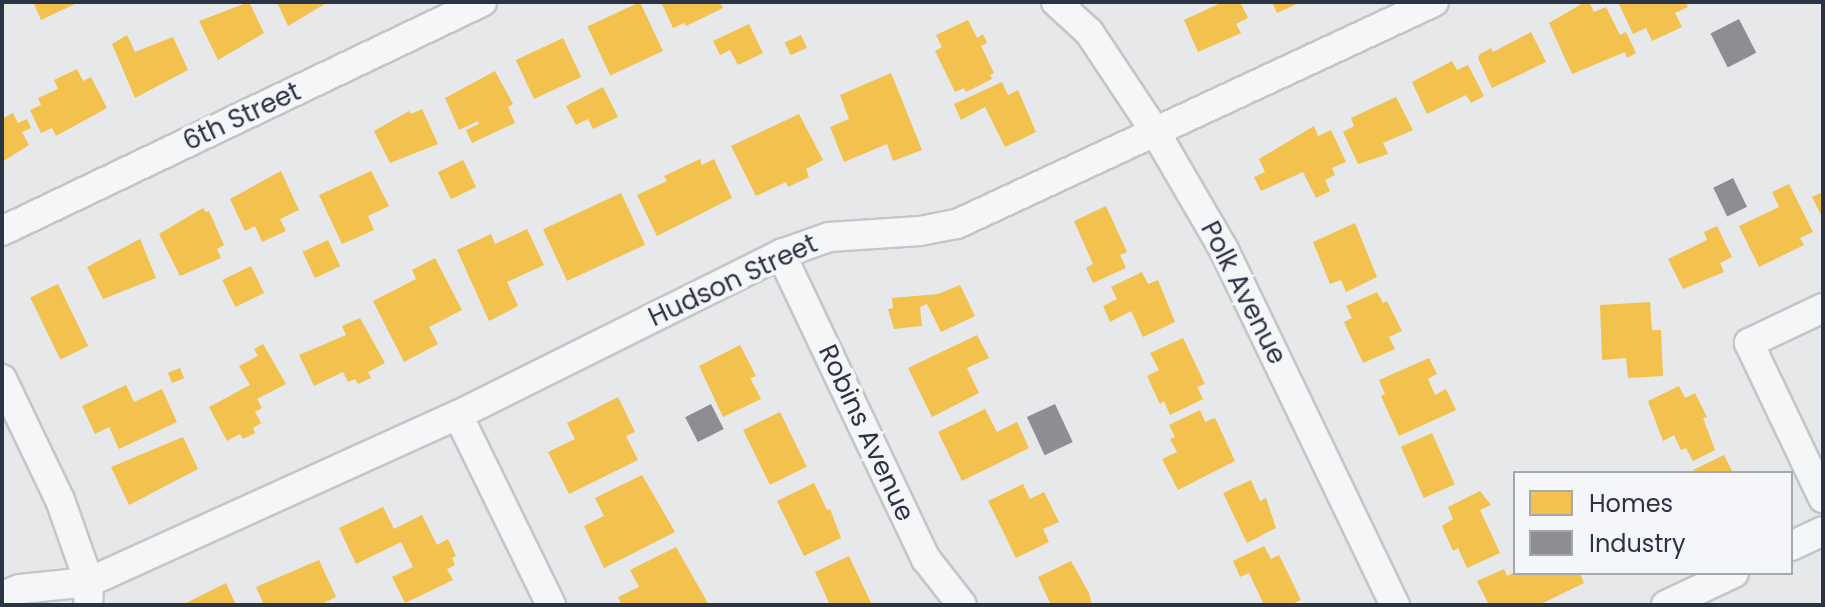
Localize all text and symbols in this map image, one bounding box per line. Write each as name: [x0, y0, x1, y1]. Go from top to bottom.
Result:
street label: 6th Street: [178, 76, 306, 158]
street label: Polk Avenue: [1194, 216, 1292, 370]
street label: Hudson Street: [644, 228, 822, 334]
street label: Robins Avenue: [811, 340, 921, 526]
legend: [1513, 471, 1793, 575]
text: Homes: [1589, 487, 1673, 520]
text: Industry: [1589, 527, 1686, 560]

